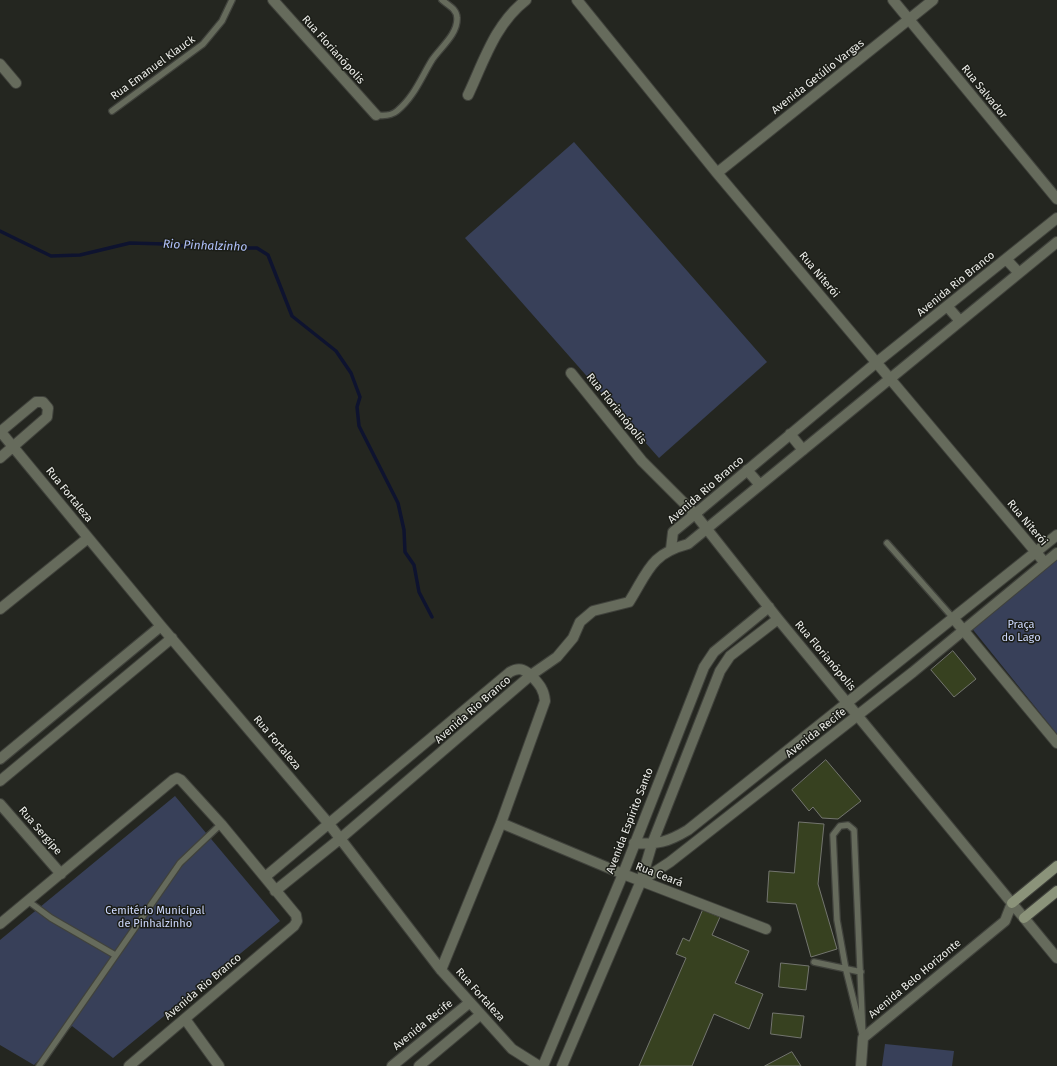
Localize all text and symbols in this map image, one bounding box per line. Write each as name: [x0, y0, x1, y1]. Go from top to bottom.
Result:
street label: Rua Florianópolis: [299, 13, 367, 87]
street label: Rua Emanuel Klauck: [108, 33, 198, 103]
street label: Avenida Getúlio Vargas: [769, 37, 867, 117]
street label: Rua Salvador: [958, 62, 1010, 122]
water label: Rio Pinhalzinho: [162, 237, 248, 255]
street label: Rua Niterói: [796, 249, 842, 301]
street label: Avenida Rio Branco: [914, 249, 998, 319]
street label: Rua Florianópolis: [583, 371, 649, 447]
street label: Avenida Rio Branco: [665, 453, 747, 527]
street label: Rua Fortaleza: [43, 465, 95, 525]
street label: Rua Niterói: [1004, 497, 1050, 549]
street label: Rua Florianópolis: [792, 618, 858, 694]
park label: Praça do Lago: [1001, 618, 1041, 644]
street label: Avenida Rio Branco: [432, 673, 514, 747]
street label: Avenida Recife: [783, 705, 849, 761]
street label: Rua Fortaleza: [250, 713, 304, 773]
street label: Avenida Espírito Santo: [604, 766, 656, 876]
street label: Rua Sergipe: [16, 804, 64, 858]
street label: Rua Ceará: [633, 860, 685, 890]
park label: Cemitério Municipal de Pinhalzinho: [105, 904, 205, 930]
street label: Avenida Belo Horizonte: [866, 936, 964, 1022]
street label: Avenida Rio Branco: [162, 951, 244, 1023]
street label: Rua Fortaleza: [453, 966, 507, 1024]
street label: Avenida Recife: [390, 997, 456, 1053]

